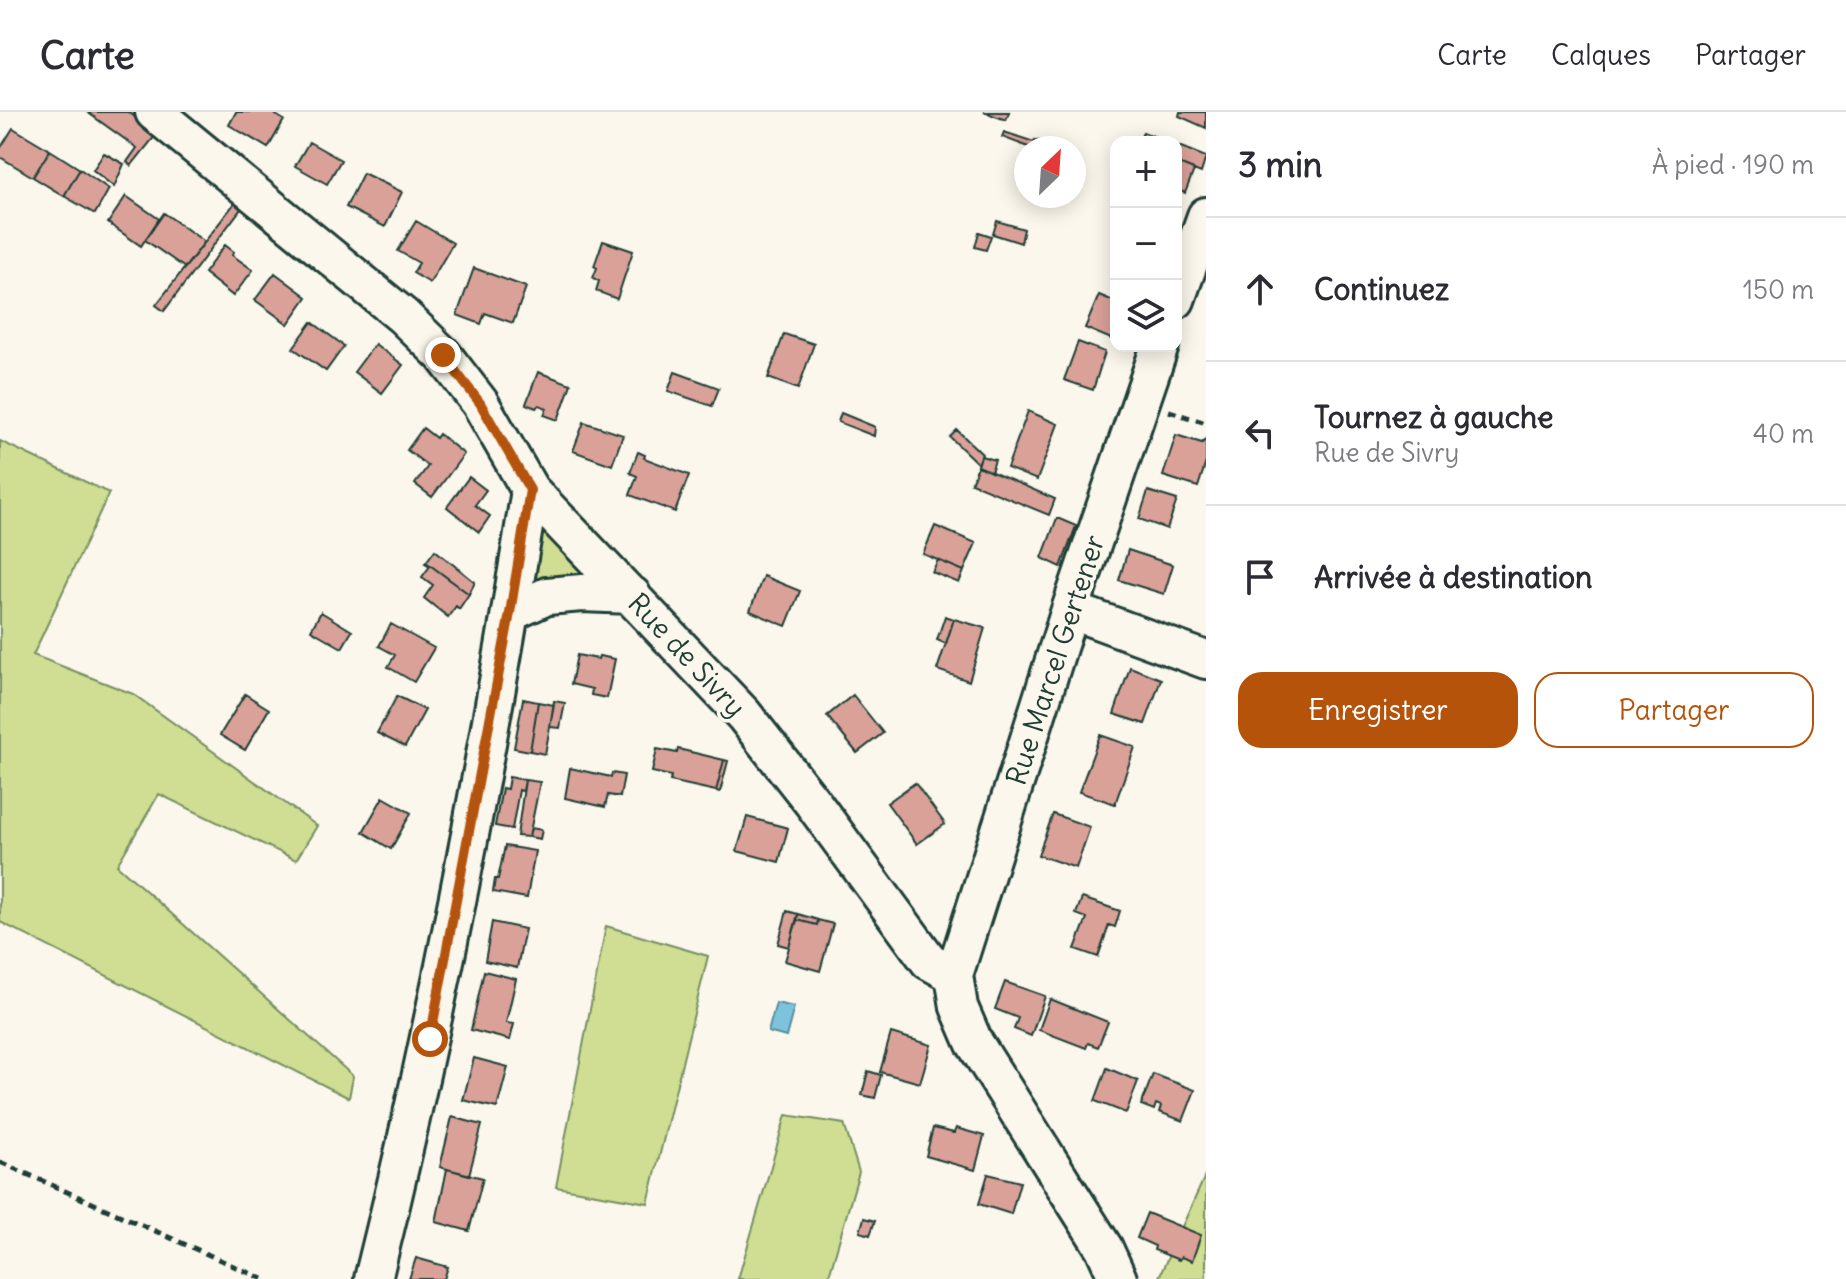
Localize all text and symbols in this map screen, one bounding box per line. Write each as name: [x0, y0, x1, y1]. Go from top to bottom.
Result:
text: Carte: [40, 32, 135, 79]
text: Carte: [1437, 37, 1507, 73]
text: Calques: [1551, 37, 1651, 73]
text: Partager: [1695, 37, 1806, 73]
north arrow: [1014, 136, 1086, 208]
map controls: [1110, 136, 1182, 352]
button: +: [1110, 136, 1182, 208]
text: 3 min: [1238, 143, 1323, 186]
text: À pied · 190 m: [1652, 148, 1814, 181]
button: −: [1110, 208, 1182, 280]
icon: ahead: [1238, 267, 1282, 311]
text: Continuez: [1314, 270, 1449, 308]
text: 150 m: [1743, 273, 1814, 306]
button: layers: [1110, 280, 1182, 352]
route end: [425, 337, 461, 373]
text: Tournez à gauche: [1314, 398, 1554, 436]
icon: left: [1238, 411, 1282, 455]
text: 40 m: [1753, 417, 1814, 450]
text: Rue de Sivry: [1314, 436, 1459, 469]
street label: Rue Marcel Gertener: [998, 530, 1112, 790]
icon: arrive: [1238, 555, 1282, 599]
text: Arrivée à destination: [1314, 558, 1592, 596]
street label: Rue de Sivry: [620, 586, 754, 724]
button: Enregistrer: [1238, 672, 1518, 748]
button: Partager: [1534, 672, 1814, 748]
route start: [412, 1021, 448, 1057]

